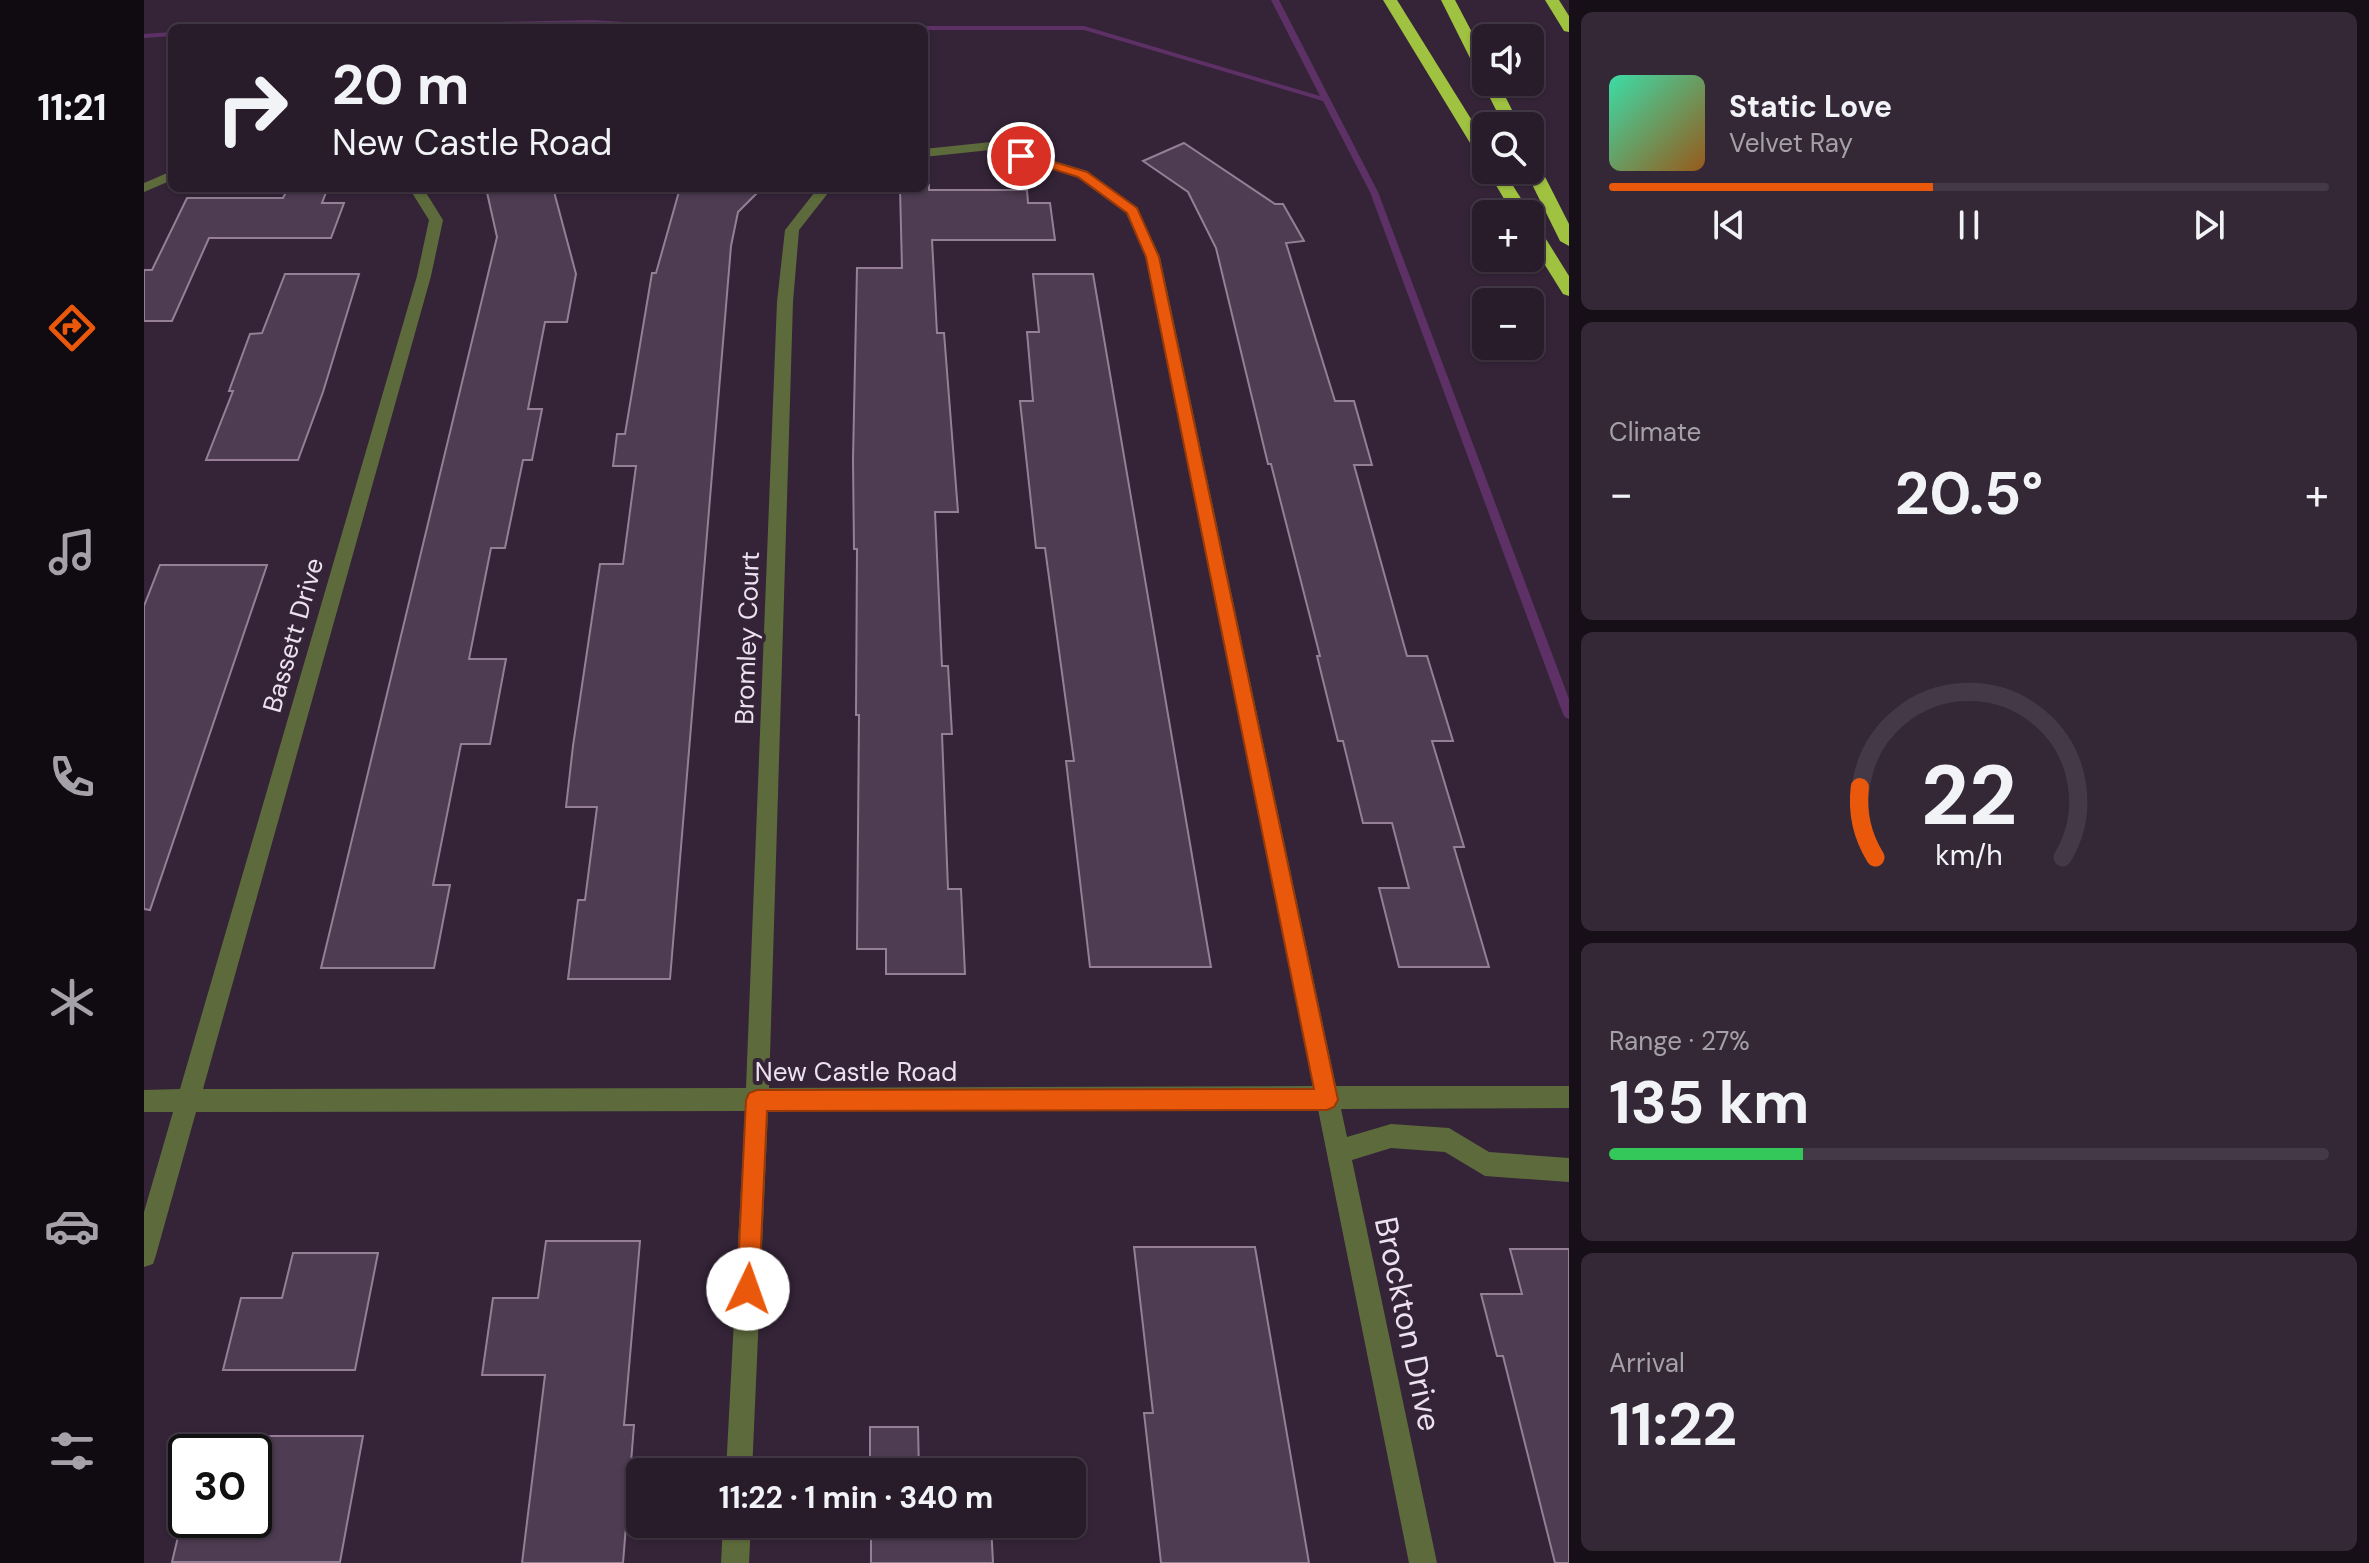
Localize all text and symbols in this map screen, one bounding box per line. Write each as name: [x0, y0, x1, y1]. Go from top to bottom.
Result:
map controls: [1472, 24, 1544, 360]
button: sound: [1472, 24, 1544, 96]
text: 20 m: [332, 48, 469, 121]
icon: right: [200, 56, 304, 160]
text: 11:21: [37, 84, 107, 131]
text: Static Love: [1729, 87, 1892, 126]
button: search: [1472, 112, 1544, 184]
text: New Castle Road: [332, 119, 612, 166]
pin: [987, 122, 1055, 190]
text: Velvet Ray: [1729, 126, 1853, 160]
icon: arrive: [999, 134, 1043, 178]
button: +: [1472, 200, 1544, 272]
icon: previous: [1707, 203, 1751, 247]
icon: pause: [1947, 203, 1991, 247]
icon: next: [2187, 203, 2231, 247]
button: −: [1472, 288, 1544, 360]
icon: directions: [44, 300, 100, 356]
text: Climate: [1609, 415, 1701, 449]
text: 20.5°: [1895, 454, 2043, 533]
text: −: [1609, 465, 1633, 523]
text: +: [2305, 465, 2329, 523]
icon: music: [44, 524, 100, 580]
street label: Bromley Court: [727, 551, 767, 725]
street label: Bassett Drive: [255, 554, 331, 716]
text: 22: [1921, 740, 2017, 849]
icon: phone: [44, 749, 100, 805]
text: km/h: [1935, 837, 2003, 874]
icon: climate: [44, 974, 100, 1030]
text: Range · 27%: [1609, 1024, 1750, 1058]
street label: New Castle Road: [755, 1055, 957, 1089]
text: 135 km: [1609, 1063, 1810, 1142]
icon: car: [44, 1198, 100, 1254]
street label: Brockton Drive: [1365, 1213, 1451, 1435]
position arrow: [706, 1247, 790, 1331]
text: Arrival: [1609, 1346, 1685, 1380]
text: 11:22: [1609, 1385, 1737, 1464]
icon: filters: [44, 1423, 100, 1479]
speed limit sign: 30: [168, 1434, 272, 1538]
text: 11:22 · 1 min · 340 m: [719, 1478, 993, 1517]

